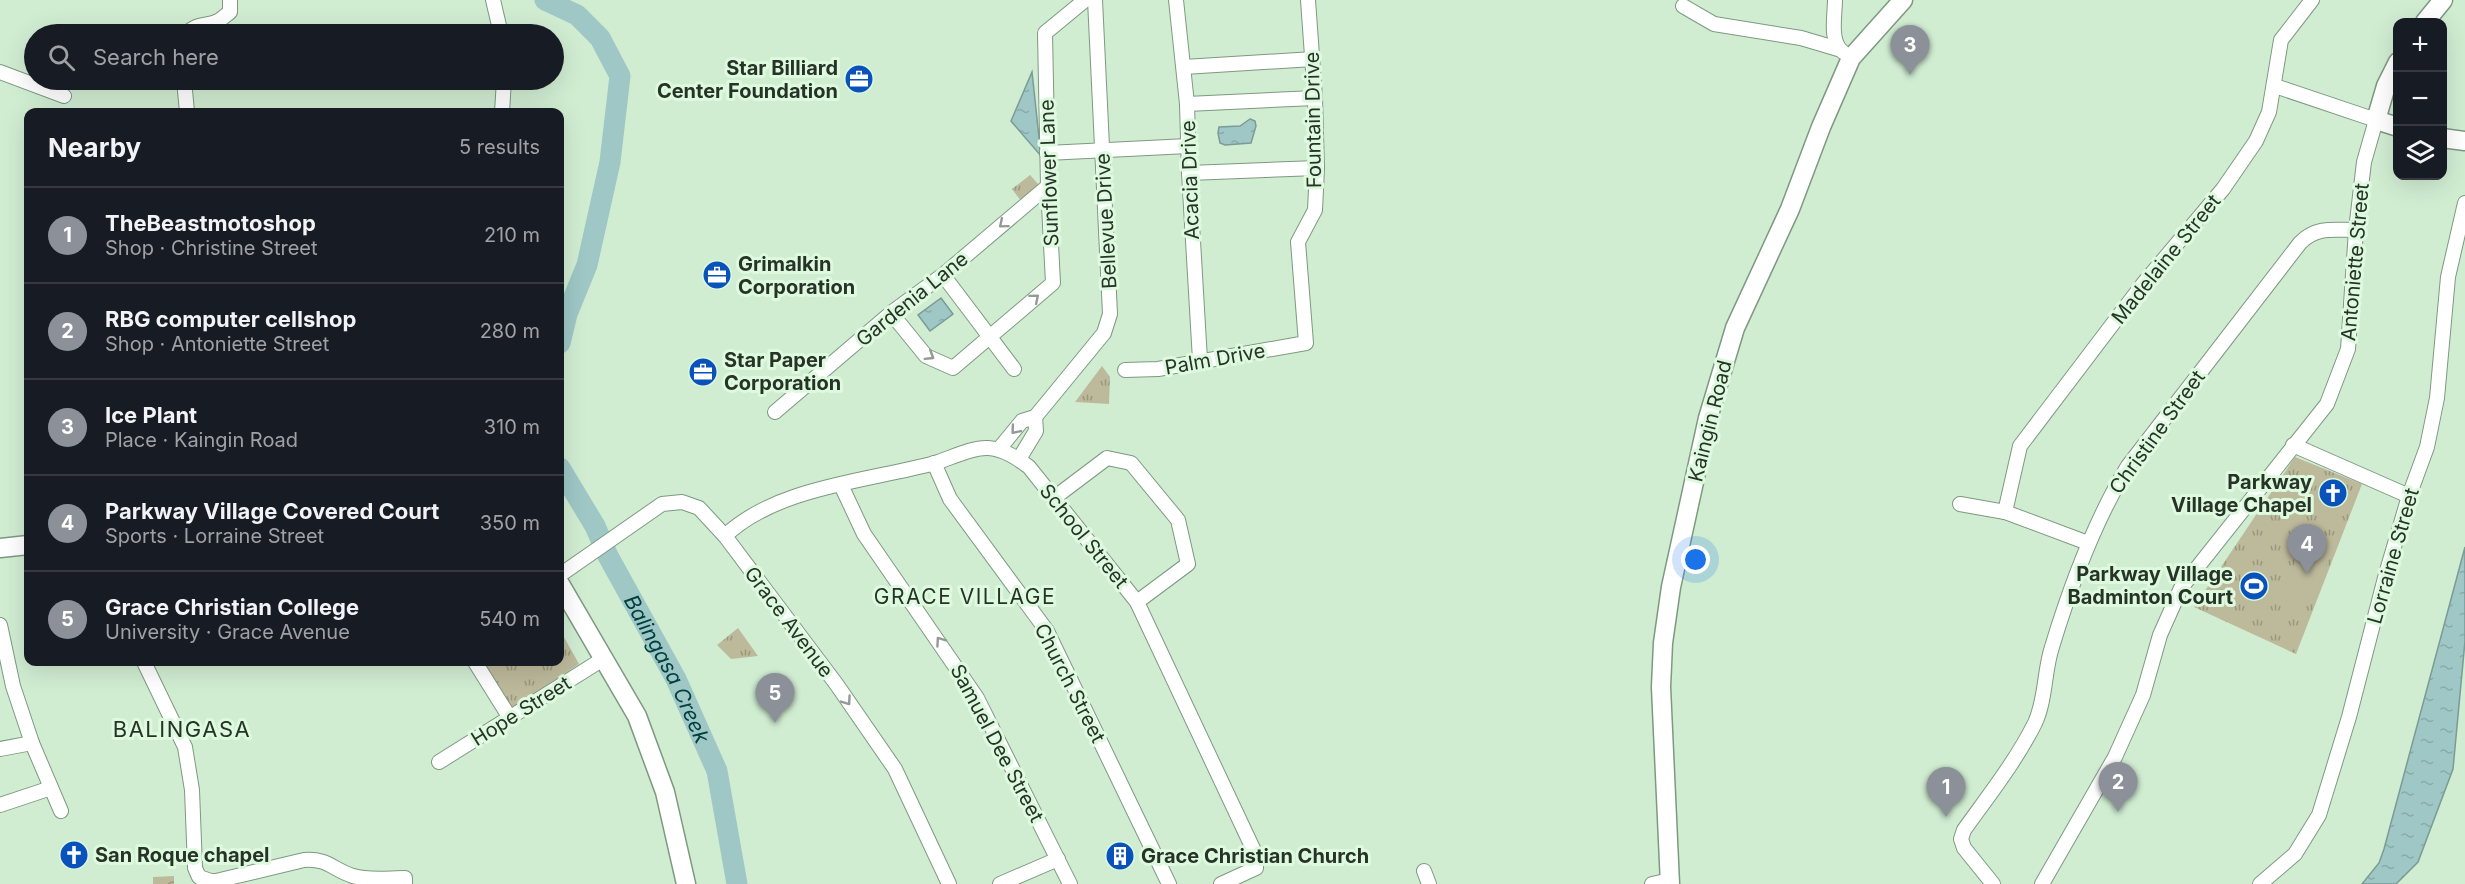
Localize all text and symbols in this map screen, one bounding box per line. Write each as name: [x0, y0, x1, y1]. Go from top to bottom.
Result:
map controls: [2393, 18, 2447, 180]
button: +: [2393, 18, 2447, 72]
search box: [24, 24, 564, 90]
pin: 3: [1890, 26, 1930, 75]
icon: search: [45, 41, 78, 74]
text: Search here: [93, 44, 219, 70]
street label: Fountain Drive: [1300, 52, 1326, 188]
place label: Star Billiard Center Foundation: [657, 56, 838, 103]
office icon: Star Billiard Center Foundation: [843, 63, 875, 95]
button: −: [2393, 72, 2447, 126]
street label: Sunflower Lane: [1034, 99, 1064, 247]
street label: Acacia Drive: [1176, 120, 1204, 240]
button: layers: [2393, 126, 2447, 180]
text: Nearby: [48, 132, 141, 163]
text: 5 results: [459, 135, 540, 159]
street label: Bellevue Drive: [1090, 153, 1122, 289]
street label: Antoniette Street: [2336, 182, 2374, 342]
street label: Madelaine Street: [2106, 189, 2226, 329]
text: TheBeastmotoshop: [105, 210, 316, 236]
one-way arrow: [999, 216, 1010, 227]
text: 1: [63, 223, 72, 247]
text: 210 m: [484, 223, 540, 247]
text: Shop · Christine Street: [105, 236, 318, 260]
street label: Gardenia Lane: [851, 247, 973, 351]
place label: Grimalkin Corporation: [738, 252, 855, 299]
office icon: Grimalkin Corporation: [701, 259, 733, 291]
one-way arrow: [1028, 294, 1039, 305]
text: RBG computer cellshop: [105, 306, 356, 332]
text: 2: [61, 319, 74, 343]
text: 280 m: [480, 319, 540, 343]
text: Shop · Antoniette Street: [105, 332, 329, 356]
street label: Palm Drive: [1163, 338, 1267, 380]
place label: Star Paper Corporation: [724, 348, 841, 395]
one-way arrow: [923, 349, 934, 360]
office icon: Star Paper Corporation: [687, 356, 719, 388]
street label: Kaingin Road: [1683, 358, 1737, 484]
street label: Christine Street: [2104, 365, 2210, 498]
text: Ice Plant: [105, 402, 197, 428]
text: 3: [61, 415, 74, 439]
text: 310 m: [484, 415, 540, 439]
one-way arrow: [1011, 423, 1022, 434]
text: Place · Kaingin Road: [105, 428, 298, 452]
place label: Parkway Village Chapel: [2171, 470, 2312, 517]
church icon: Parkway Village Chapel: [2317, 477, 2349, 509]
street label: School Street: [1035, 479, 1134, 593]
street label: Lorraine Street: [2362, 485, 2424, 627]
text: Parkway Village Covered Court: [105, 498, 439, 524]
text: 4: [61, 511, 74, 535]
text: 350 m: [480, 511, 540, 535]
text: Sports · Lorraine Street: [105, 524, 324, 548]
pin: 4: [2288, 524, 2326, 574]
your location: [1681, 545, 1710, 574]
street label: Grace Avenue: [739, 562, 839, 682]
place label: Parkway Village Badminton Court: [2067, 562, 2233, 609]
sports icon: Parkway Village Badminton Court: [2238, 570, 2270, 602]
district label: GRACE VILLAGE: [874, 584, 1056, 609]
water label: Balingasa Creek: [619, 590, 716, 747]
text: Grace Christian College: [105, 594, 359, 620]
text: 5: [61, 607, 74, 631]
text: 540 m: [479, 607, 540, 631]
street label: Church Street: [1030, 619, 1111, 747]
text: University · Grace Avenue: [105, 620, 350, 644]
one-way arrow: [936, 637, 947, 648]
street label: Samuel Dee Street: [945, 660, 1049, 826]
street label: Hope Street: [467, 671, 576, 751]
pin: 5: [756, 674, 794, 723]
one-way arrow: [840, 694, 851, 705]
district label: BALINGASA: [113, 716, 251, 742]
pin: 2: [2098, 762, 2138, 812]
pin: 1: [1926, 768, 1966, 817]
church icon: San Roque chapel: [58, 839, 90, 871]
building icon: Grace Christian Church: [1104, 840, 1136, 872]
place label: San Roque chapel: [95, 843, 270, 867]
place label: Grace Christian Church: [1141, 844, 1369, 868]

